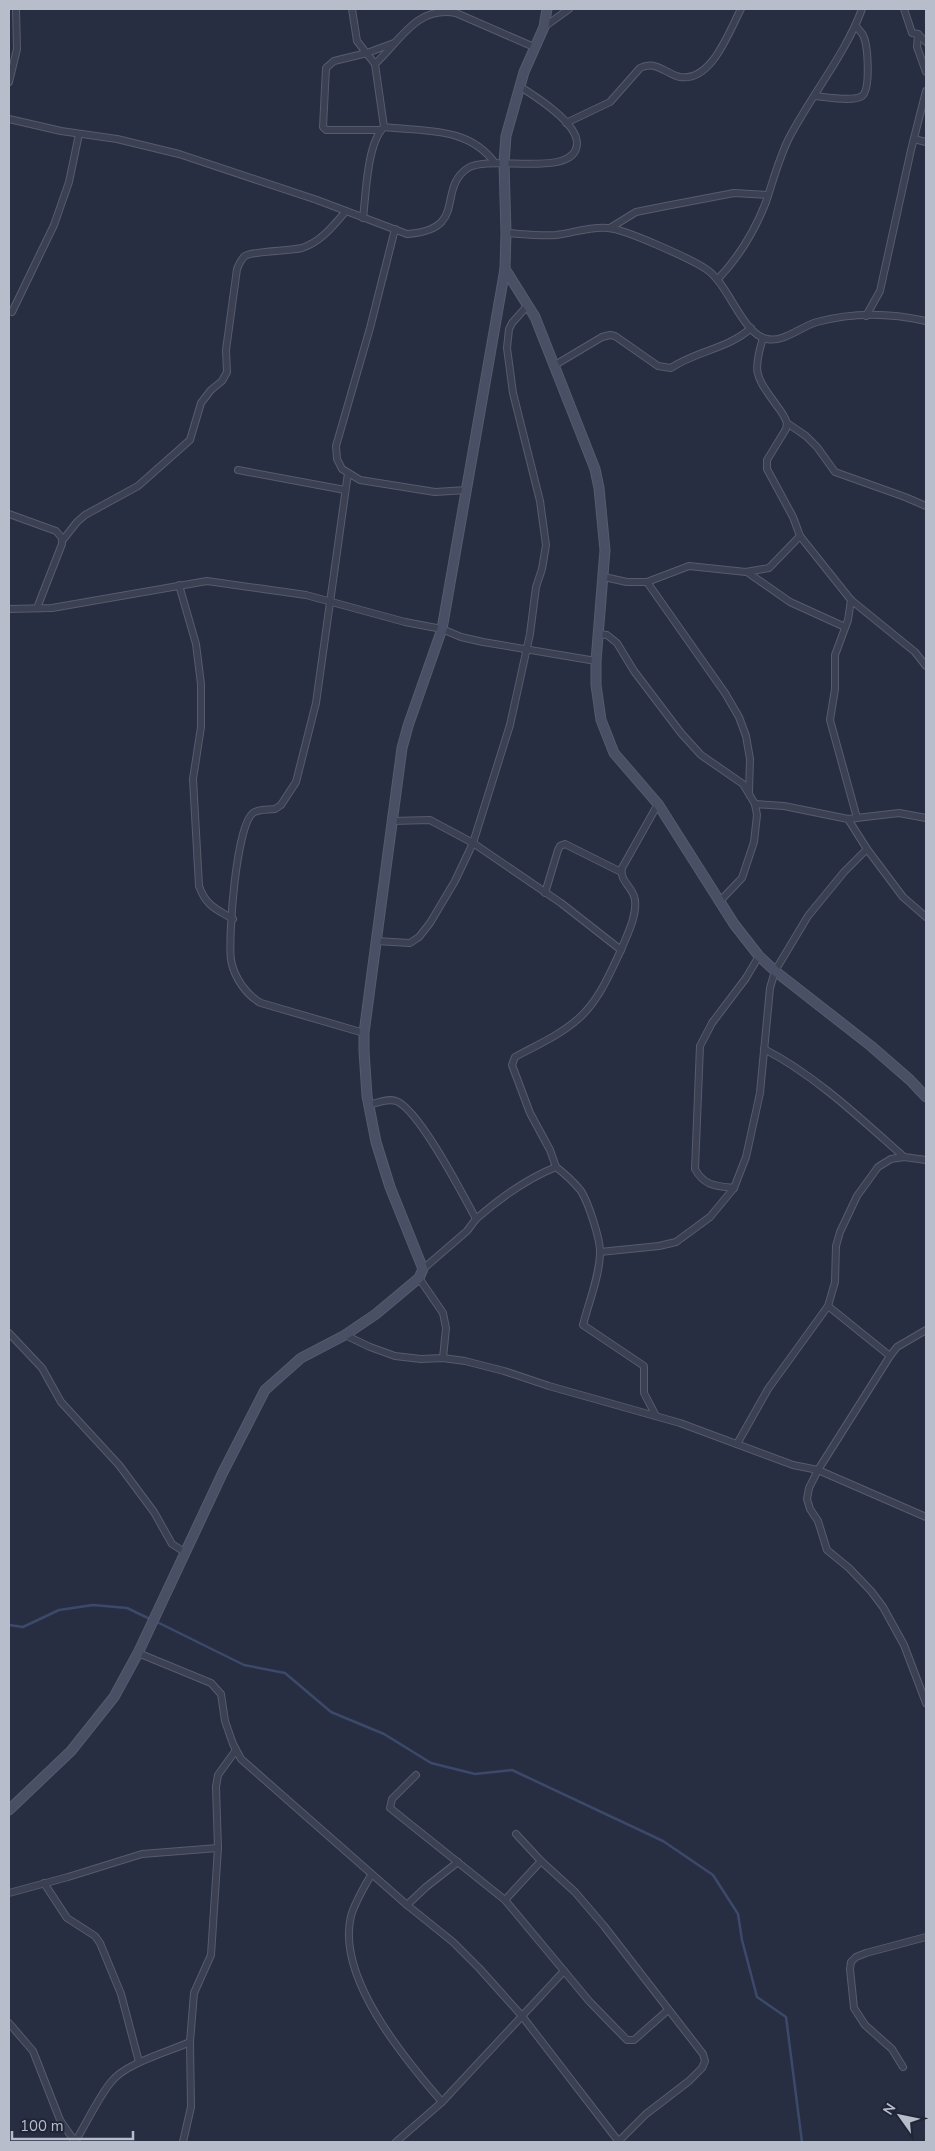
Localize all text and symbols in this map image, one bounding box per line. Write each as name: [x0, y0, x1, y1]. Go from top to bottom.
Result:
north arrow: [875, 2091, 925, 2141]
text: N: [879, 2100, 900, 2119]
scale bar: [12, 2108, 134, 2140]
text: 100 m: [20, 2116, 64, 2136]

